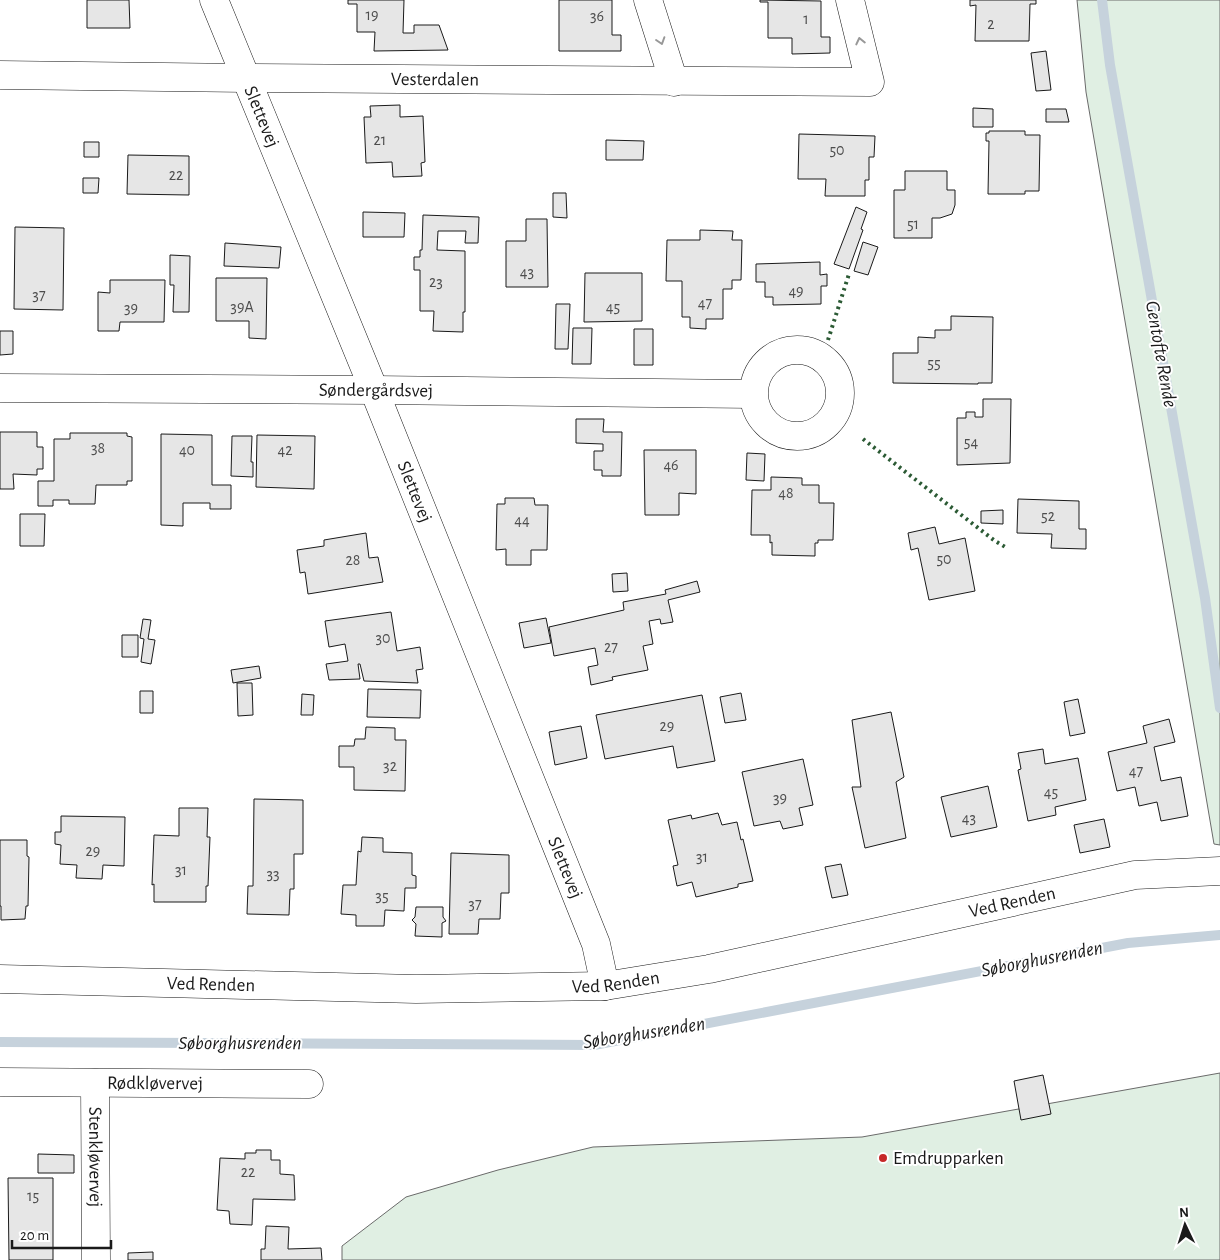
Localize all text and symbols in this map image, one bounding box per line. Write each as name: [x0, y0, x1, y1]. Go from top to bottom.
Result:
house number: 19: [365, 7, 379, 23]
house number: 36: [590, 8, 604, 24]
house number: 1: [803, 11, 809, 27]
house number: 2: [987, 16, 995, 32]
one-way arrow: [656, 36, 666, 45]
one-way arrow: [855, 37, 866, 46]
street label: Vesterdalen: [391, 69, 479, 89]
street label: Slettevej: [241, 83, 283, 150]
house number: 21: [374, 132, 386, 148]
house number: 50: [829, 142, 845, 158]
house number: 22: [169, 167, 183, 183]
house number: 51: [907, 216, 919, 232]
house number: 43: [520, 264, 534, 280]
house number: 23: [429, 274, 443, 290]
house number: 49: [788, 283, 804, 299]
house number: 37: [32, 287, 46, 303]
house number: 47: [698, 295, 713, 311]
house number: 39A: [230, 299, 254, 315]
house number: 45: [606, 299, 620, 315]
water label: Gentofte Rende: [1142, 299, 1180, 409]
house number: 39: [124, 300, 138, 316]
house number: 55: [927, 355, 941, 371]
street label: Søndergårdsvej: [319, 380, 433, 400]
house number: 54: [964, 434, 978, 450]
house number: 38: [91, 440, 105, 456]
house number: 40: [179, 442, 195, 458]
house number: 42: [278, 442, 292, 458]
house number: 46: [663, 457, 679, 473]
street label: Slettevej: [394, 458, 436, 525]
house number: 48: [778, 485, 794, 501]
house number: 52: [1041, 508, 1055, 524]
house number: 44: [514, 512, 530, 528]
house number: 50: [936, 551, 952, 567]
house number: 28: [346, 552, 360, 568]
house number: 30: [375, 630, 391, 646]
house number: 27: [604, 639, 618, 655]
house number: 29: [660, 718, 674, 734]
house number: 32: [383, 758, 397, 774]
house number: 47: [1129, 763, 1144, 779]
house number: 45: [1044, 784, 1058, 800]
house number: 39: [773, 790, 787, 806]
house number: 43: [962, 810, 976, 826]
street label: Slettevej: [545, 834, 586, 901]
house number: 29: [86, 843, 100, 859]
house number: 31: [696, 849, 708, 865]
house number: 31: [175, 862, 187, 878]
house number: 33: [266, 866, 280, 882]
street label: Ved Renden: [967, 883, 1057, 921]
house number: 35: [375, 888, 389, 904]
house number: 37: [468, 896, 482, 912]
water label: Søborghusrenden: [980, 937, 1104, 981]
street label: Ved Renden: [571, 968, 661, 996]
street label: Ved Renden: [166, 974, 255, 995]
water label: Søborghusrenden: [581, 1013, 707, 1053]
water label: Søborghusrenden: [178, 1033, 302, 1053]
street label: Rødkløvervej: [107, 1073, 203, 1093]
street label: Stenkløvervej: [86, 1107, 105, 1207]
place label: Emdrupparken: [893, 1149, 1004, 1168]
marker: Emdrupparken: [877, 1152, 889, 1164]
house number: 22: [241, 1164, 255, 1180]
house number: 15: [27, 1188, 39, 1204]
north arrow: [1160, 1200, 1210, 1250]
text: N: [1179, 1206, 1190, 1220]
scale bar: [12, 1218, 111, 1250]
text: 20 m: [20, 1228, 49, 1243]

